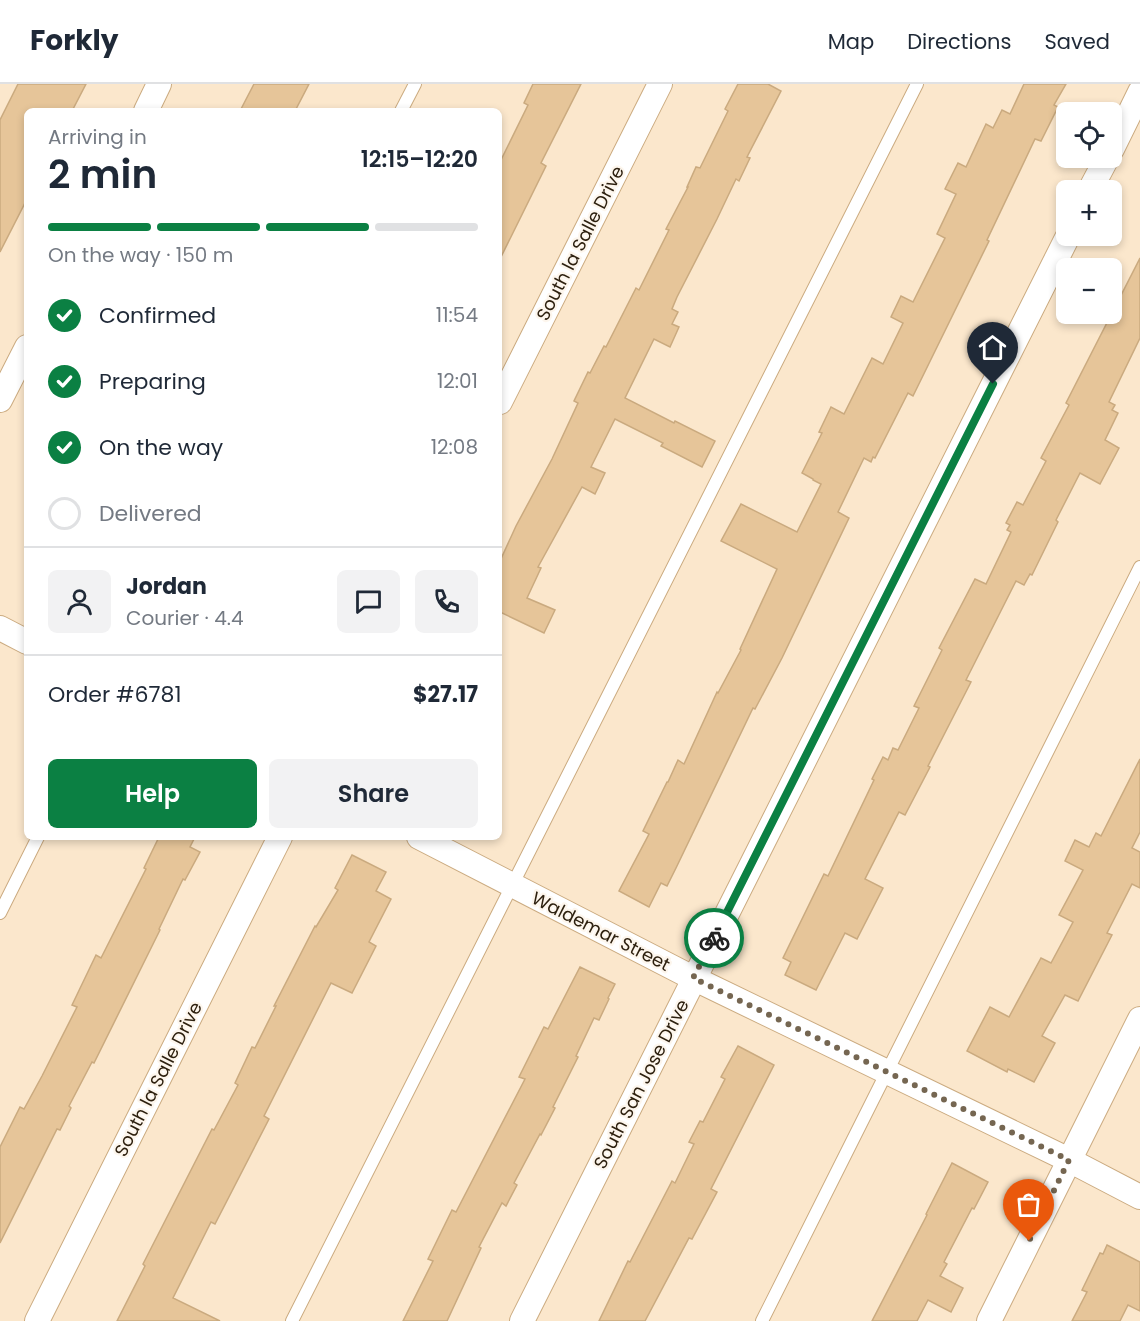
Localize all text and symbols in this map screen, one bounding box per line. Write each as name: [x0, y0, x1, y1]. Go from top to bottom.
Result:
text: Forkly: [30, 21, 118, 60]
text: Map: [828, 27, 874, 56]
text: Directions: [907, 27, 1011, 56]
text: Saved: [1044, 27, 1110, 56]
map controls: [1056, 102, 1122, 324]
button: locate: [1056, 102, 1122, 168]
text: Arriving in: [48, 123, 147, 151]
text: 12:15–12:20: [361, 144, 478, 175]
text: 2 min: [48, 147, 157, 202]
street label: South la Salle Drive: [530, 161, 630, 325]
button: +: [1056, 180, 1122, 246]
text: On the way · 150 m: [48, 241, 233, 269]
button: −: [1056, 258, 1122, 324]
icon: check: [48, 299, 81, 332]
text: Confirmed: [99, 300, 216, 331]
text: 11:54: [436, 301, 478, 329]
pin: [967, 322, 1018, 384]
icon: home: [976, 331, 1009, 364]
icon: check: [48, 365, 81, 398]
text: Preparing: [99, 366, 206, 397]
text: 12:01: [437, 367, 478, 395]
icon: check: [48, 431, 81, 464]
text: On the way: [99, 432, 223, 463]
text: 12:08: [431, 433, 478, 461]
text: Delivered: [99, 498, 202, 529]
button: person: [48, 570, 111, 633]
button: chat: [337, 570, 400, 633]
button: phone: [415, 570, 478, 633]
text: Jordan: [126, 571, 207, 602]
text: Courier · 4.4: [126, 604, 244, 632]
text: Order #6781: [48, 679, 181, 710]
text: $27.17: [413, 679, 478, 710]
button: Help: [48, 759, 257, 828]
button: Share: [269, 759, 478, 828]
street label: Waldemar Street: [527, 885, 675, 977]
courier: [684, 908, 744, 968]
icon: bike: [698, 922, 731, 955]
street label: South San Jose Drive: [587, 995, 695, 1173]
street label: South la Salle Drive: [108, 997, 208, 1161]
pin: [1003, 1179, 1054, 1241]
icon: bag: [1012, 1188, 1045, 1221]

